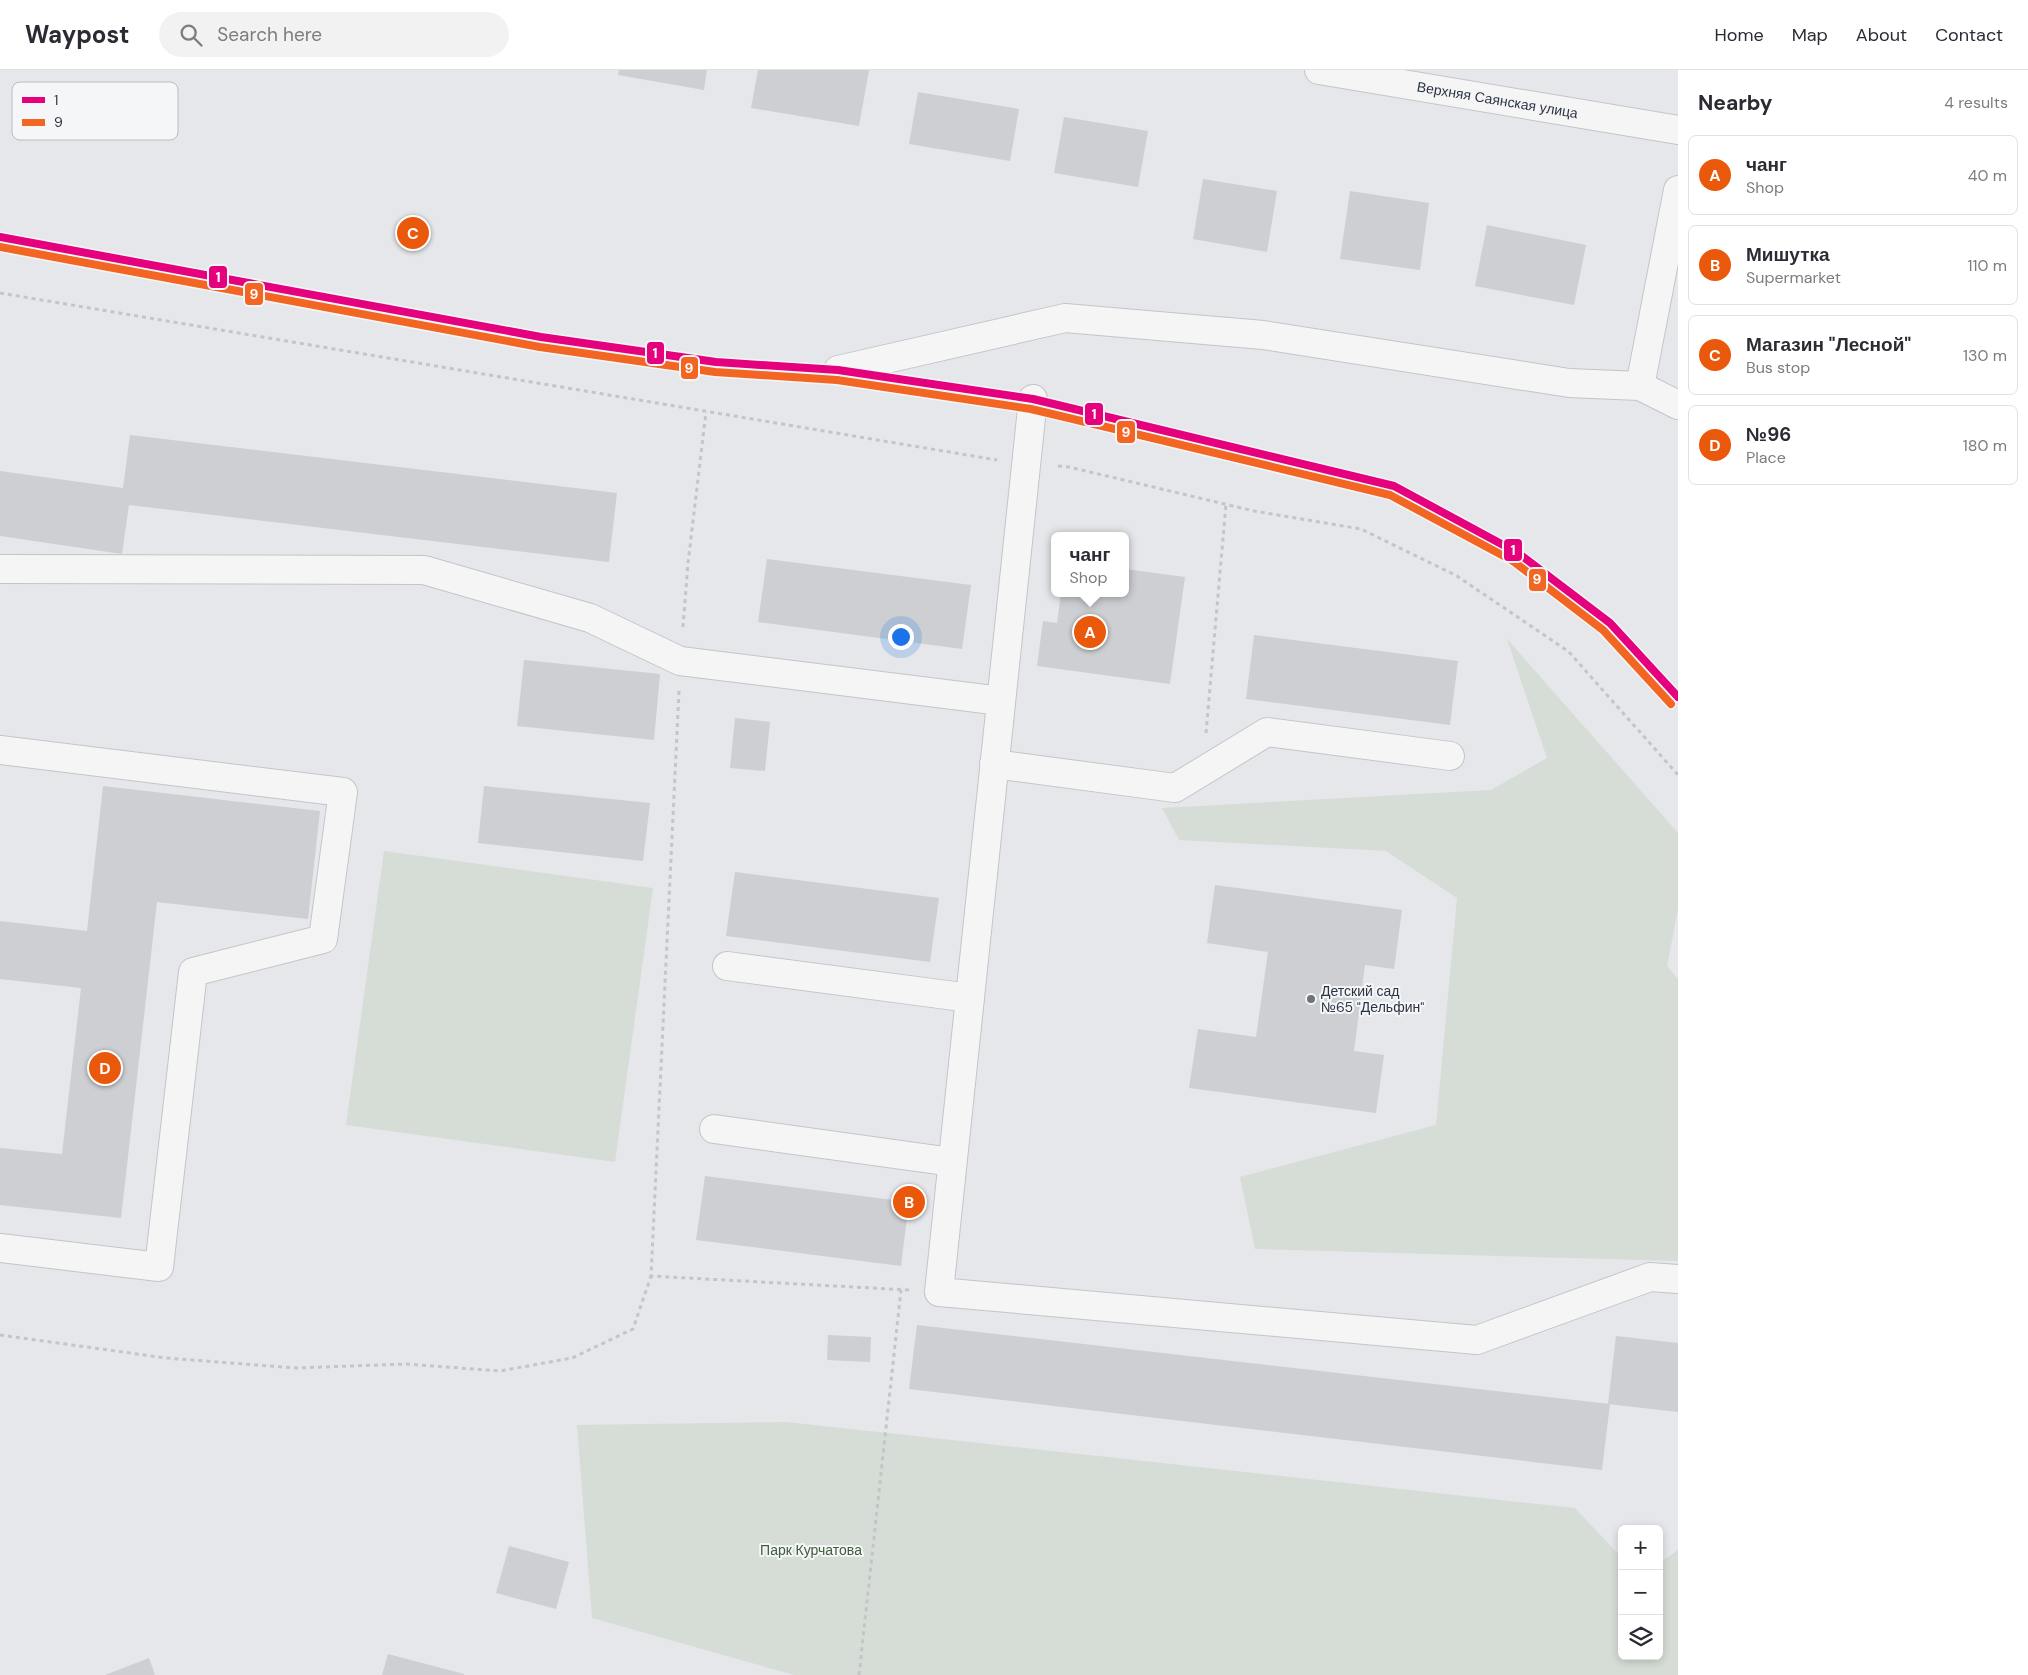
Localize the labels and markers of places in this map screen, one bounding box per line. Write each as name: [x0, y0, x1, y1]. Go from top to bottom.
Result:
pin: C: [397, 214, 429, 252]
pin: A: [1074, 613, 1106, 651]
place label: Детский сад №65 "Дельфин": [1321, 982, 1424, 1016]
marker: Детский сад №65 "Дельфин": [1305, 993, 1317, 1005]
pin: D: [89, 1049, 121, 1087]
pin: B: [893, 1183, 925, 1221]

